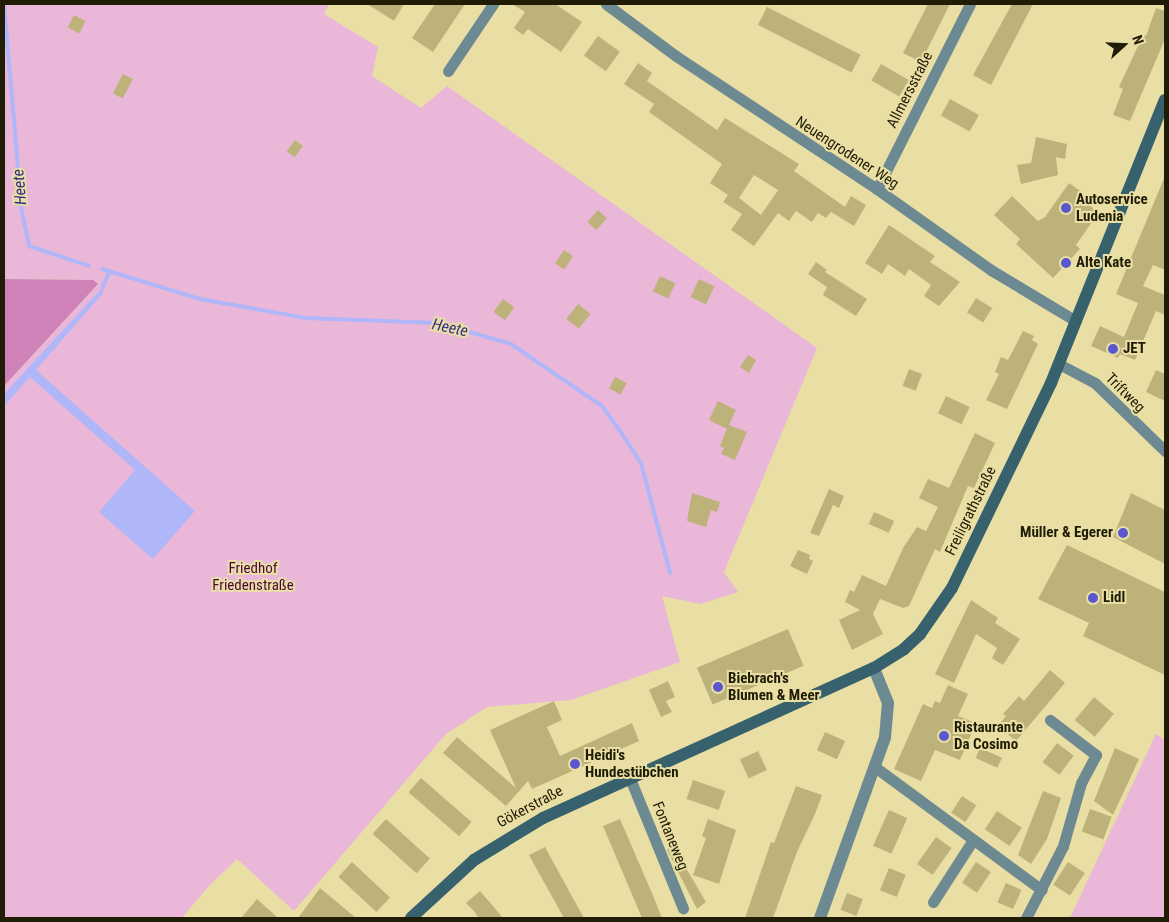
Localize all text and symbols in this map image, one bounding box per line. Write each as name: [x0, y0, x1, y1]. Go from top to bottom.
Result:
north arrow: [1099, 20, 1149, 70]
text: N: [1129, 33, 1147, 47]
street label: Allmersstraße: [883, 49, 937, 131]
street label: Neuengrodener Weg: [792, 113, 902, 193]
water label: Heete: [9, 168, 31, 206]
place label: Autoservice Ludenia: [1076, 190, 1148, 225]
marker: Autoservice Ludenia: [1060, 202, 1072, 214]
place label: Alte Kate: [1076, 254, 1131, 272]
marker: Alte Kate: [1060, 257, 1072, 269]
water label: Heete: [430, 315, 470, 341]
place label: JET: [1123, 340, 1146, 358]
marker: JET: [1107, 343, 1119, 355]
street label: Triftweg: [1101, 369, 1149, 417]
street label: Freiligrathstraße: [942, 463, 1000, 559]
place label: Müller & Egerer: [1020, 524, 1113, 542]
marker: Müller & Egerer: [1117, 527, 1129, 539]
park label: Friedhof Friedenstraße: [212, 559, 294, 594]
place label: Lidl: [1103, 589, 1125, 607]
marker: Lidl: [1087, 592, 1099, 604]
place label: Biebrach's Blumen & Meer: [728, 669, 820, 704]
marker: Biebrach's Blumen & Meer: [712, 681, 724, 693]
place label: Ristaurante Da Cosimo: [954, 718, 1023, 753]
marker: Ristaurante Da Cosimo: [938, 730, 950, 742]
place label: Heidi's Hundestübchen: [585, 746, 679, 781]
marker: Heidi's Hundestübchen: [569, 758, 581, 770]
street label: Gökerstraße: [494, 782, 566, 832]
street label: Fontaneweg: [648, 799, 692, 873]

